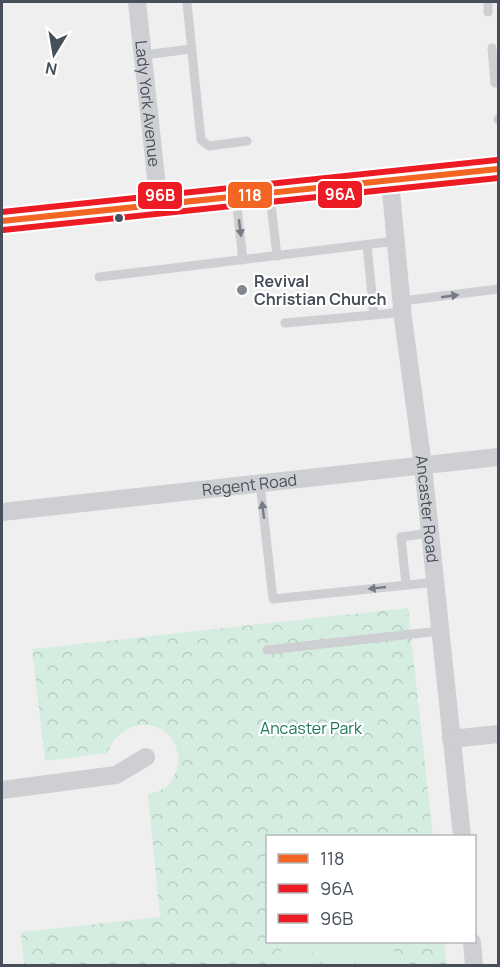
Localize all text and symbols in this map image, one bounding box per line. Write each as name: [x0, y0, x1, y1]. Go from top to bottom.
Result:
north arrow: [24, 24, 84, 84]
street label: Lady York Avenue: [130, 39, 166, 168]
text: N: [43, 57, 59, 81]
line badge: 96A: [317, 180, 363, 209]
line badge: 96B: [137, 181, 183, 210]
line badge: 118: [227, 181, 273, 209]
text: 96A: [325, 183, 356, 205]
text: 96B: [145, 184, 175, 206]
text: 118: [238, 184, 262, 206]
unlabelled marker: [113, 212, 125, 224]
one-way arrow: [235, 219, 244, 238]
place label: Revival Christian Church: [254, 270, 386, 310]
marker: Revival Christian Church: [235, 283, 249, 297]
one-way arrow: [441, 291, 460, 300]
street label: Ancaster Road: [411, 454, 444, 564]
street label: Regent Road: [201, 468, 298, 501]
one-way arrow: [258, 500, 267, 519]
one-way arrow: [368, 583, 387, 593]
park label: Ancaster Park: [260, 717, 363, 739]
legend: [266, 835, 476, 943]
text: 118: [320, 846, 345, 870]
text: 96A: [320, 876, 354, 900]
text: 96B: [320, 906, 353, 930]

